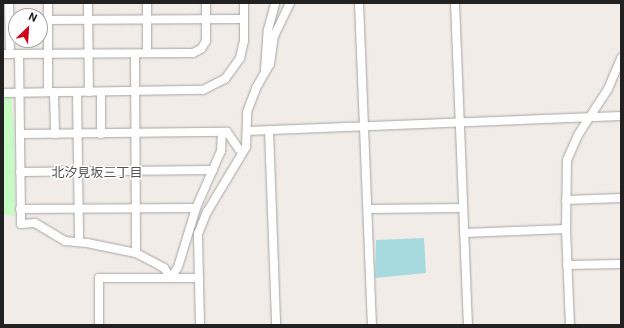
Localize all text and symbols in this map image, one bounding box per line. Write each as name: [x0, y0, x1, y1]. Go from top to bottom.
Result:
north arrow: [8, 8, 48, 48]
text: N: [27, 10, 39, 25]
district label: 北汐見坂三丁目: [52, 165, 142, 181]

